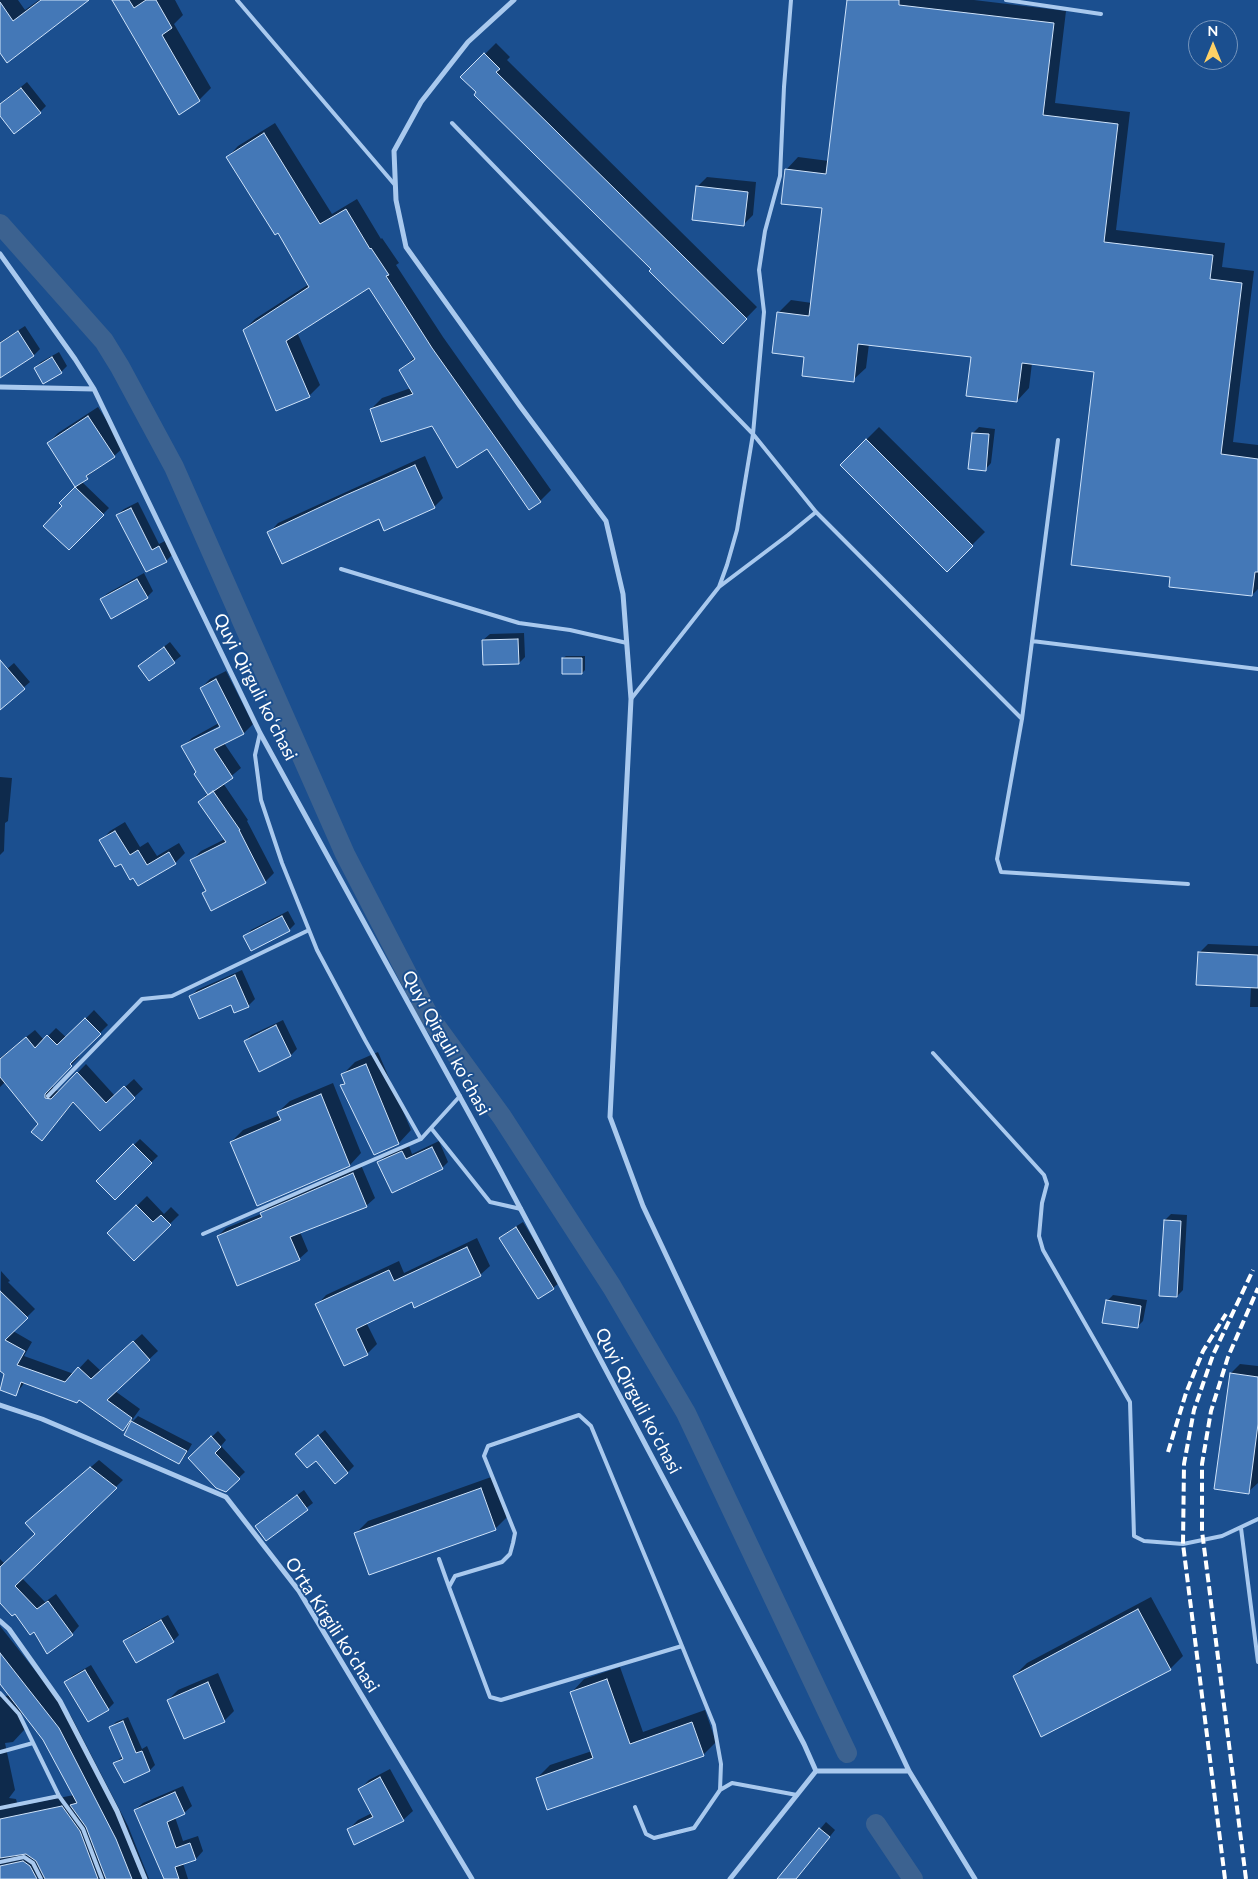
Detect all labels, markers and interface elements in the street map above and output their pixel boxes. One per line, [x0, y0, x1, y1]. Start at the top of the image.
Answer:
north arrow [1188, 20, 1238, 70]
text: N [1208, 22, 1218, 39]
street label: Quyi Qirguli koʻchasi [209, 610, 301, 764]
street label: Quyi Qirguli koʻchasi [397, 967, 495, 1119]
street label: Quyi Qirguli koʻchasi [590, 1324, 686, 1478]
street label: Oʻrta Kirgili koʻchasi [280, 1553, 384, 1697]

